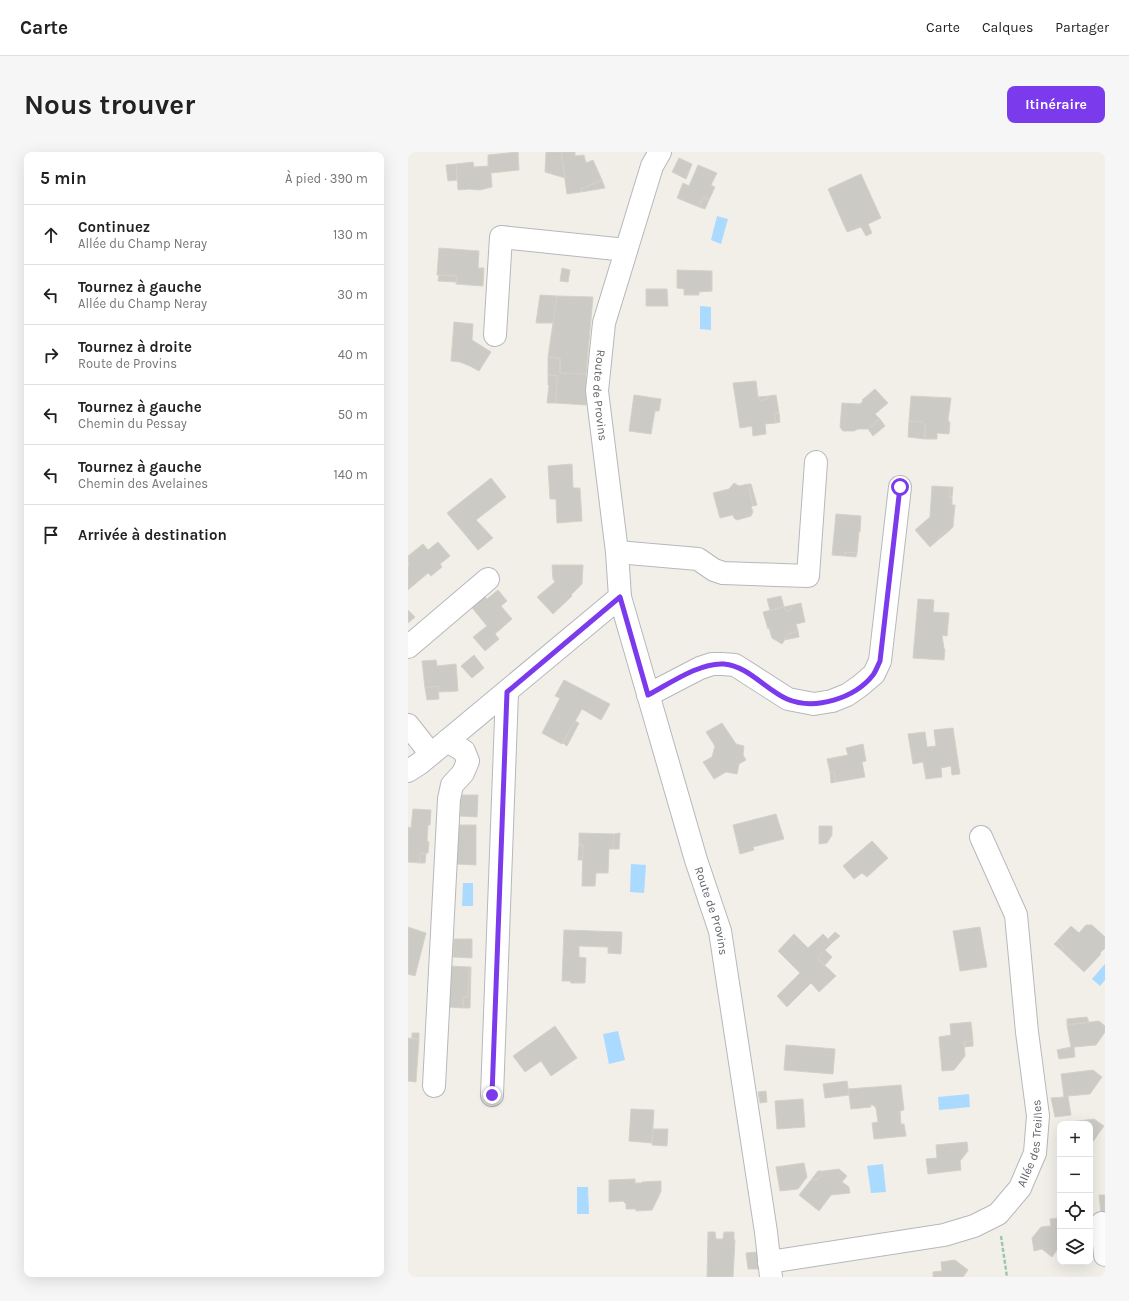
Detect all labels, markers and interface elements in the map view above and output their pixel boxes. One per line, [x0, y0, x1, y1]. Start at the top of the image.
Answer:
text: Carte [20, 17, 68, 39]
text: Carte [926, 19, 960, 36]
text: Calques [982, 19, 1033, 36]
text: Partager [1055, 19, 1109, 36]
button: Itinéraire [1007, 86, 1105, 123]
text: Nous trouver [24, 88, 195, 121]
text: 5 min [40, 168, 87, 188]
text: À pied · 390 m [285, 171, 368, 186]
text: Continuez [78, 218, 150, 236]
icon: ahead [40, 224, 62, 246]
text: 130 m [333, 227, 368, 242]
text: Allée du Champ Neray [78, 236, 207, 251]
text: Tournez à gauche [78, 278, 202, 296]
icon: left [40, 284, 62, 306]
text: 30 m [337, 287, 368, 302]
text: Allée du Champ Neray [78, 296, 207, 311]
text: Tournez à droite [78, 338, 192, 356]
icon: right [40, 344, 62, 366]
text: 40 m [338, 347, 368, 362]
street label: Route de Provins [590, 349, 610, 442]
text: Route de Provins [78, 356, 177, 371]
text: Tournez à gauche [78, 398, 202, 416]
icon: left [40, 404, 62, 426]
text: 50 m [338, 407, 368, 422]
text: Chemin du Pessay [78, 416, 187, 431]
text: Tournez à gauche [78, 458, 202, 476]
icon: left [40, 464, 62, 486]
text: 140 m [333, 467, 368, 482]
text: Chemin des Avelaines [78, 476, 208, 491]
route start [891, 478, 909, 496]
icon: arrive [40, 524, 62, 546]
text: Arrivée à destination [78, 526, 227, 544]
street label: Route de Provins [692, 865, 731, 956]
route end [483, 1086, 501, 1104]
street label: Allée des Treilles [1014, 1099, 1045, 1189]
map controls [1057, 1121, 1093, 1265]
button: + [1057, 1121, 1093, 1157]
button: − [1057, 1157, 1093, 1193]
button: locate [1057, 1193, 1093, 1229]
button: layers [1057, 1229, 1093, 1265]

